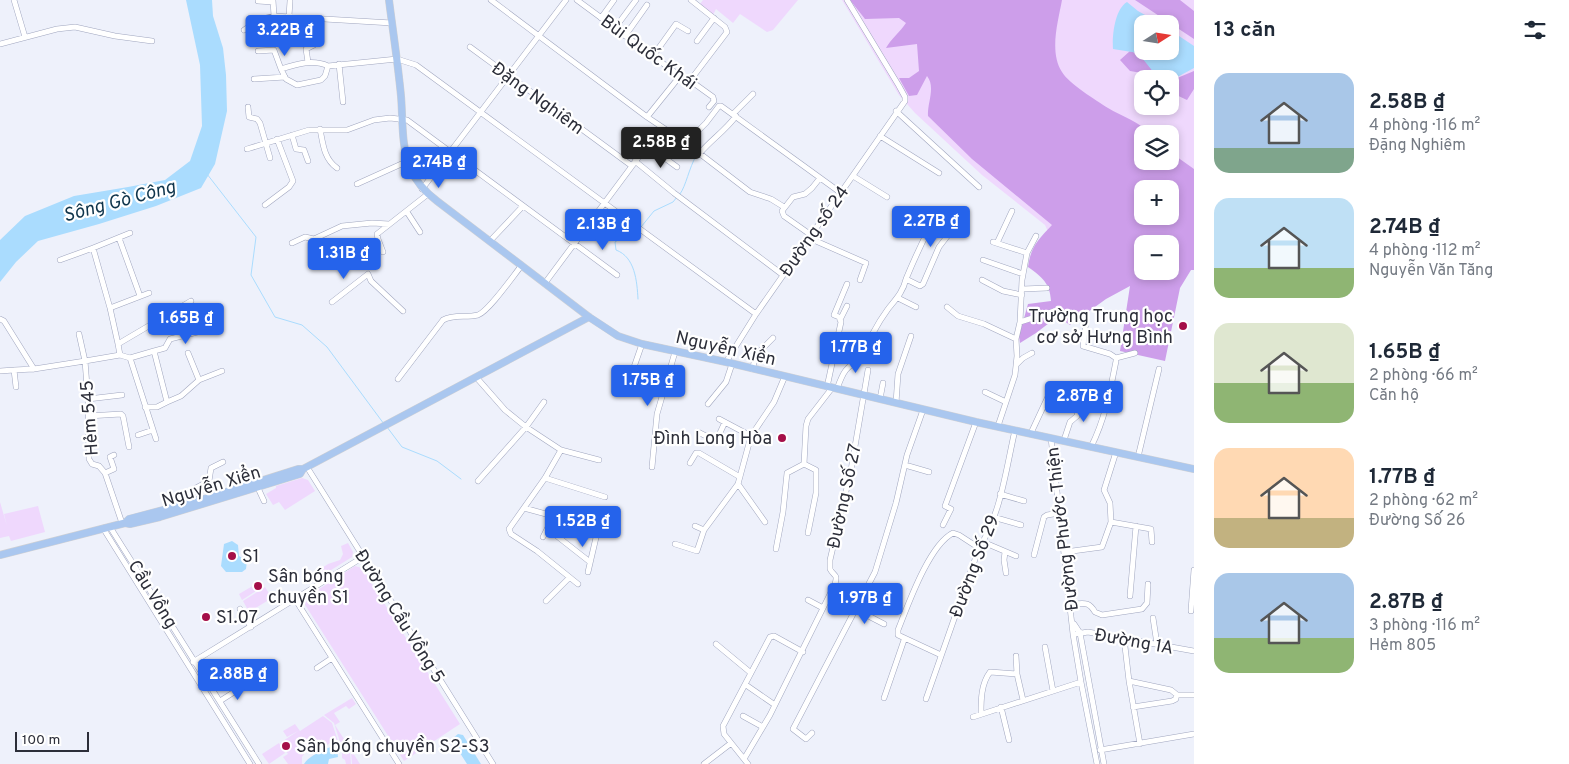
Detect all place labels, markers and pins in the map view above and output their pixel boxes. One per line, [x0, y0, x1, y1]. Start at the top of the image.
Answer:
pin: 3.22B ₫ [239, 15, 331, 57]
pin: 2.58B ₫ [615, 126, 707, 169]
pin: 2.74B ₫ [393, 146, 485, 189]
pin: 2.27B ₫ [885, 206, 977, 248]
pin: 2.13B ₫ [557, 208, 649, 251]
pin: 1.31B ₫ [298, 238, 390, 280]
pin: 1.65B ₫ [140, 302, 232, 345]
place label: Trường Trung học cơ sở Hưng Bình [1028, 306, 1173, 350]
marker: Trường Trung học cơ sở Hưng Bình [1177, 320, 1189, 332]
pin: 1.77B ₫ [810, 332, 902, 374]
pin: 1.75B ₫ [602, 364, 694, 407]
pin: 2.87B ₫ [1038, 380, 1130, 423]
place label: Đình Long Hòa [654, 428, 772, 451]
marker: Đình Long Hòa [776, 432, 788, 444]
pin: 1.52B ₫ [537, 506, 629, 548]
place label: S1 [242, 546, 260, 569]
marker: S1 [226, 550, 238, 562]
place label: Sân bóng chuyền S1 [268, 566, 349, 610]
marker: Sân bóng chuyền S1 [252, 580, 264, 592]
pin: 1.97B ₫ [819, 582, 911, 625]
place label: S1.07 [216, 607, 258, 630]
marker: S1.07 [200, 611, 212, 623]
pin: 2.88B ₫ [192, 658, 284, 701]
place label: Sân bóng chuyền S2-S3 [296, 735, 490, 759]
marker: Sân bóng chuyền S2-S3 [280, 740, 292, 752]

